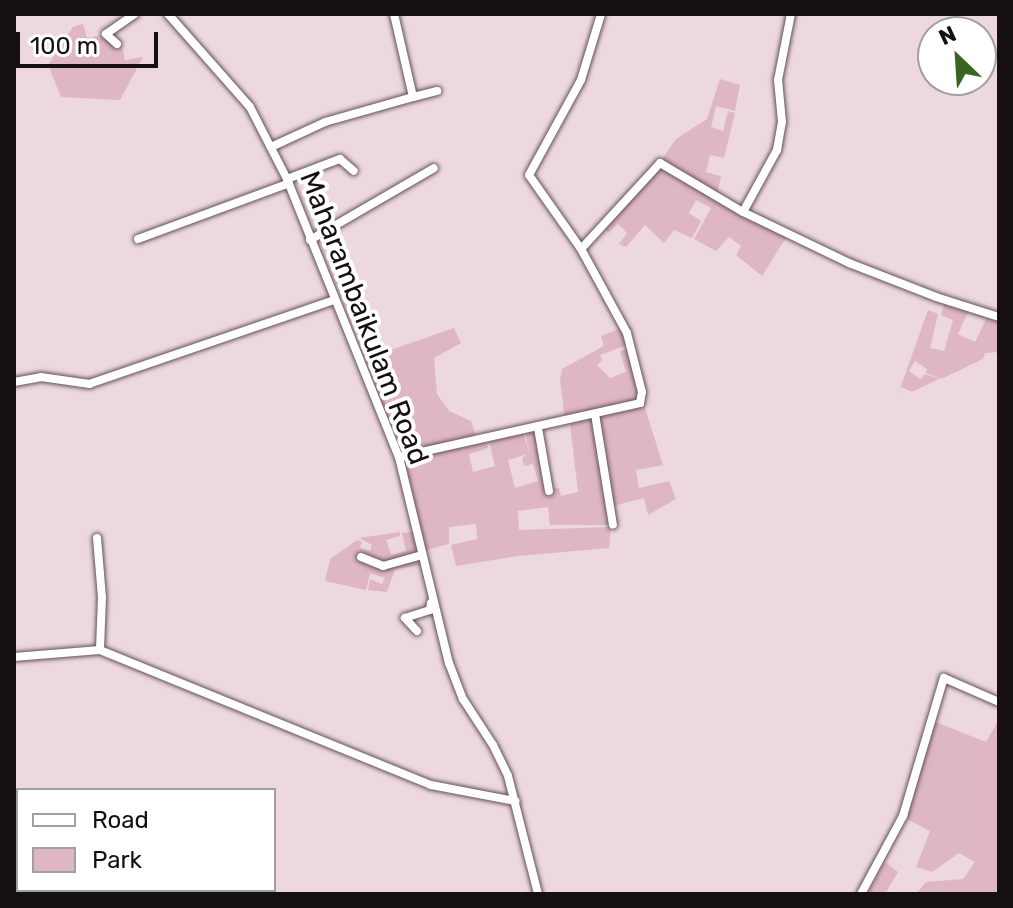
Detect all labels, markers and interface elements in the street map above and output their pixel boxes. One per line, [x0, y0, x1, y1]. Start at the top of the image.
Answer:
scale bar [20, 16, 162, 66]
north arrow [917, 16, 997, 96]
text: N [935, 20, 960, 51]
text: 100 m [30, 32, 98, 60]
street label: Maharambaikulam Road [293, 167, 435, 469]
legend [16, 788, 276, 892]
text: Road [92, 806, 149, 834]
text: Park [92, 846, 142, 874]

